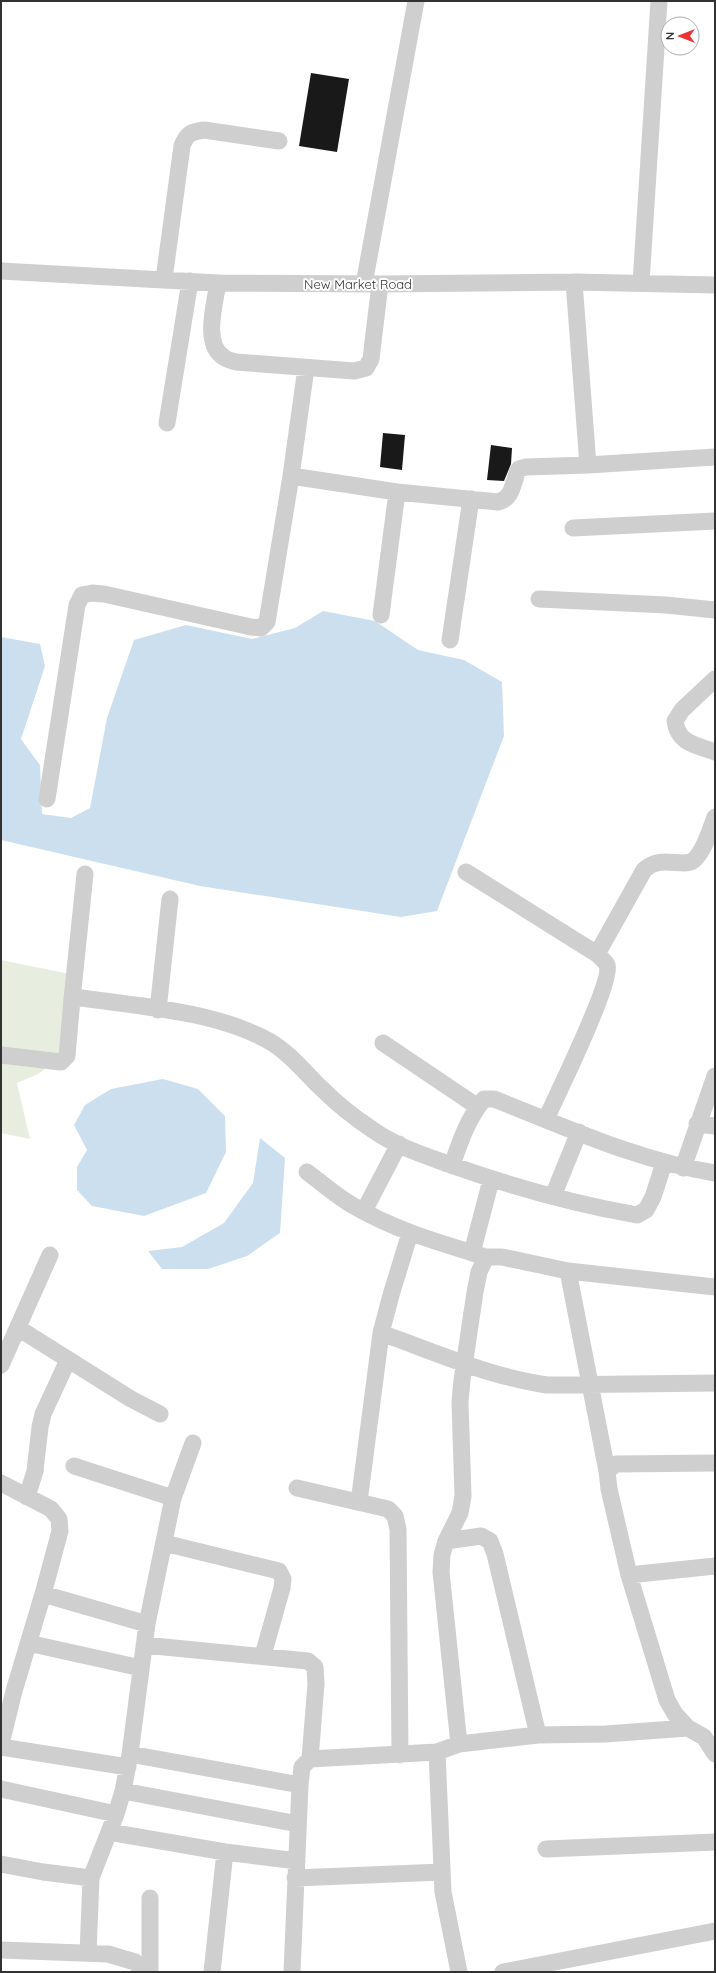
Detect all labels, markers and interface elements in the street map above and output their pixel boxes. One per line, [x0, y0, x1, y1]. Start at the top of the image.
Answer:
north arrow [660, 16, 700, 56]
text: N [663, 32, 677, 40]
street label: New Market Road [304, 276, 412, 292]

